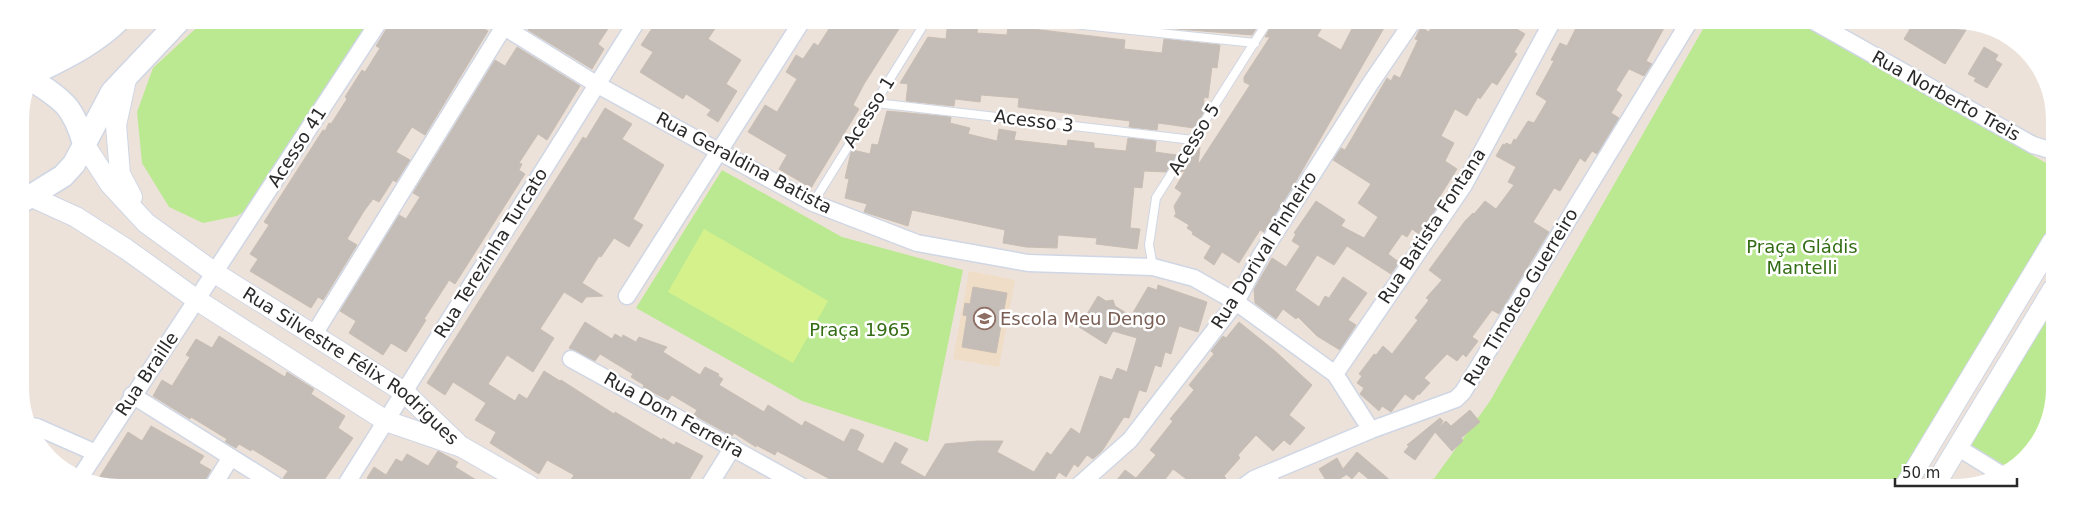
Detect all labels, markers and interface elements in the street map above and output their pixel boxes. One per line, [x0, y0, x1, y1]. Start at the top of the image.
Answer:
street label: Rua Norberto Treis [1868, 46, 2024, 145]
street label: Acesso 1 [838, 72, 899, 151]
street label: Acesso 5 [1163, 99, 1224, 178]
street label: Acesso 41 [263, 103, 330, 191]
street label: Acesso 3 [993, 105, 1075, 136]
street label: Rua Geraldina Batista [653, 107, 836, 218]
street label: Rua Batista Fontana [1373, 144, 1490, 307]
street label: Rua Terezinha Turcato [430, 164, 552, 342]
street label: Rua Dorival Pinheiro [1206, 167, 1321, 332]
street label: Rua Timoteo Guerreiro [1459, 204, 1582, 389]
park label: Praça Gládis Mantelli [1746, 236, 1858, 278]
street label: Rua Silvestre Félix Rodrigues [239, 282, 463, 449]
school or university icon: Escola Meu Dengo [972, 307, 996, 331]
place label: Escola Meu Dengo [1000, 308, 1166, 329]
park label: Praça 1965 [809, 319, 911, 340]
street label: Rua Braille [111, 328, 182, 420]
street label: Rua Dom Ferreira [600, 367, 748, 462]
scale bar [1895, 456, 2018, 488]
text: 50 m [1902, 464, 1940, 482]

